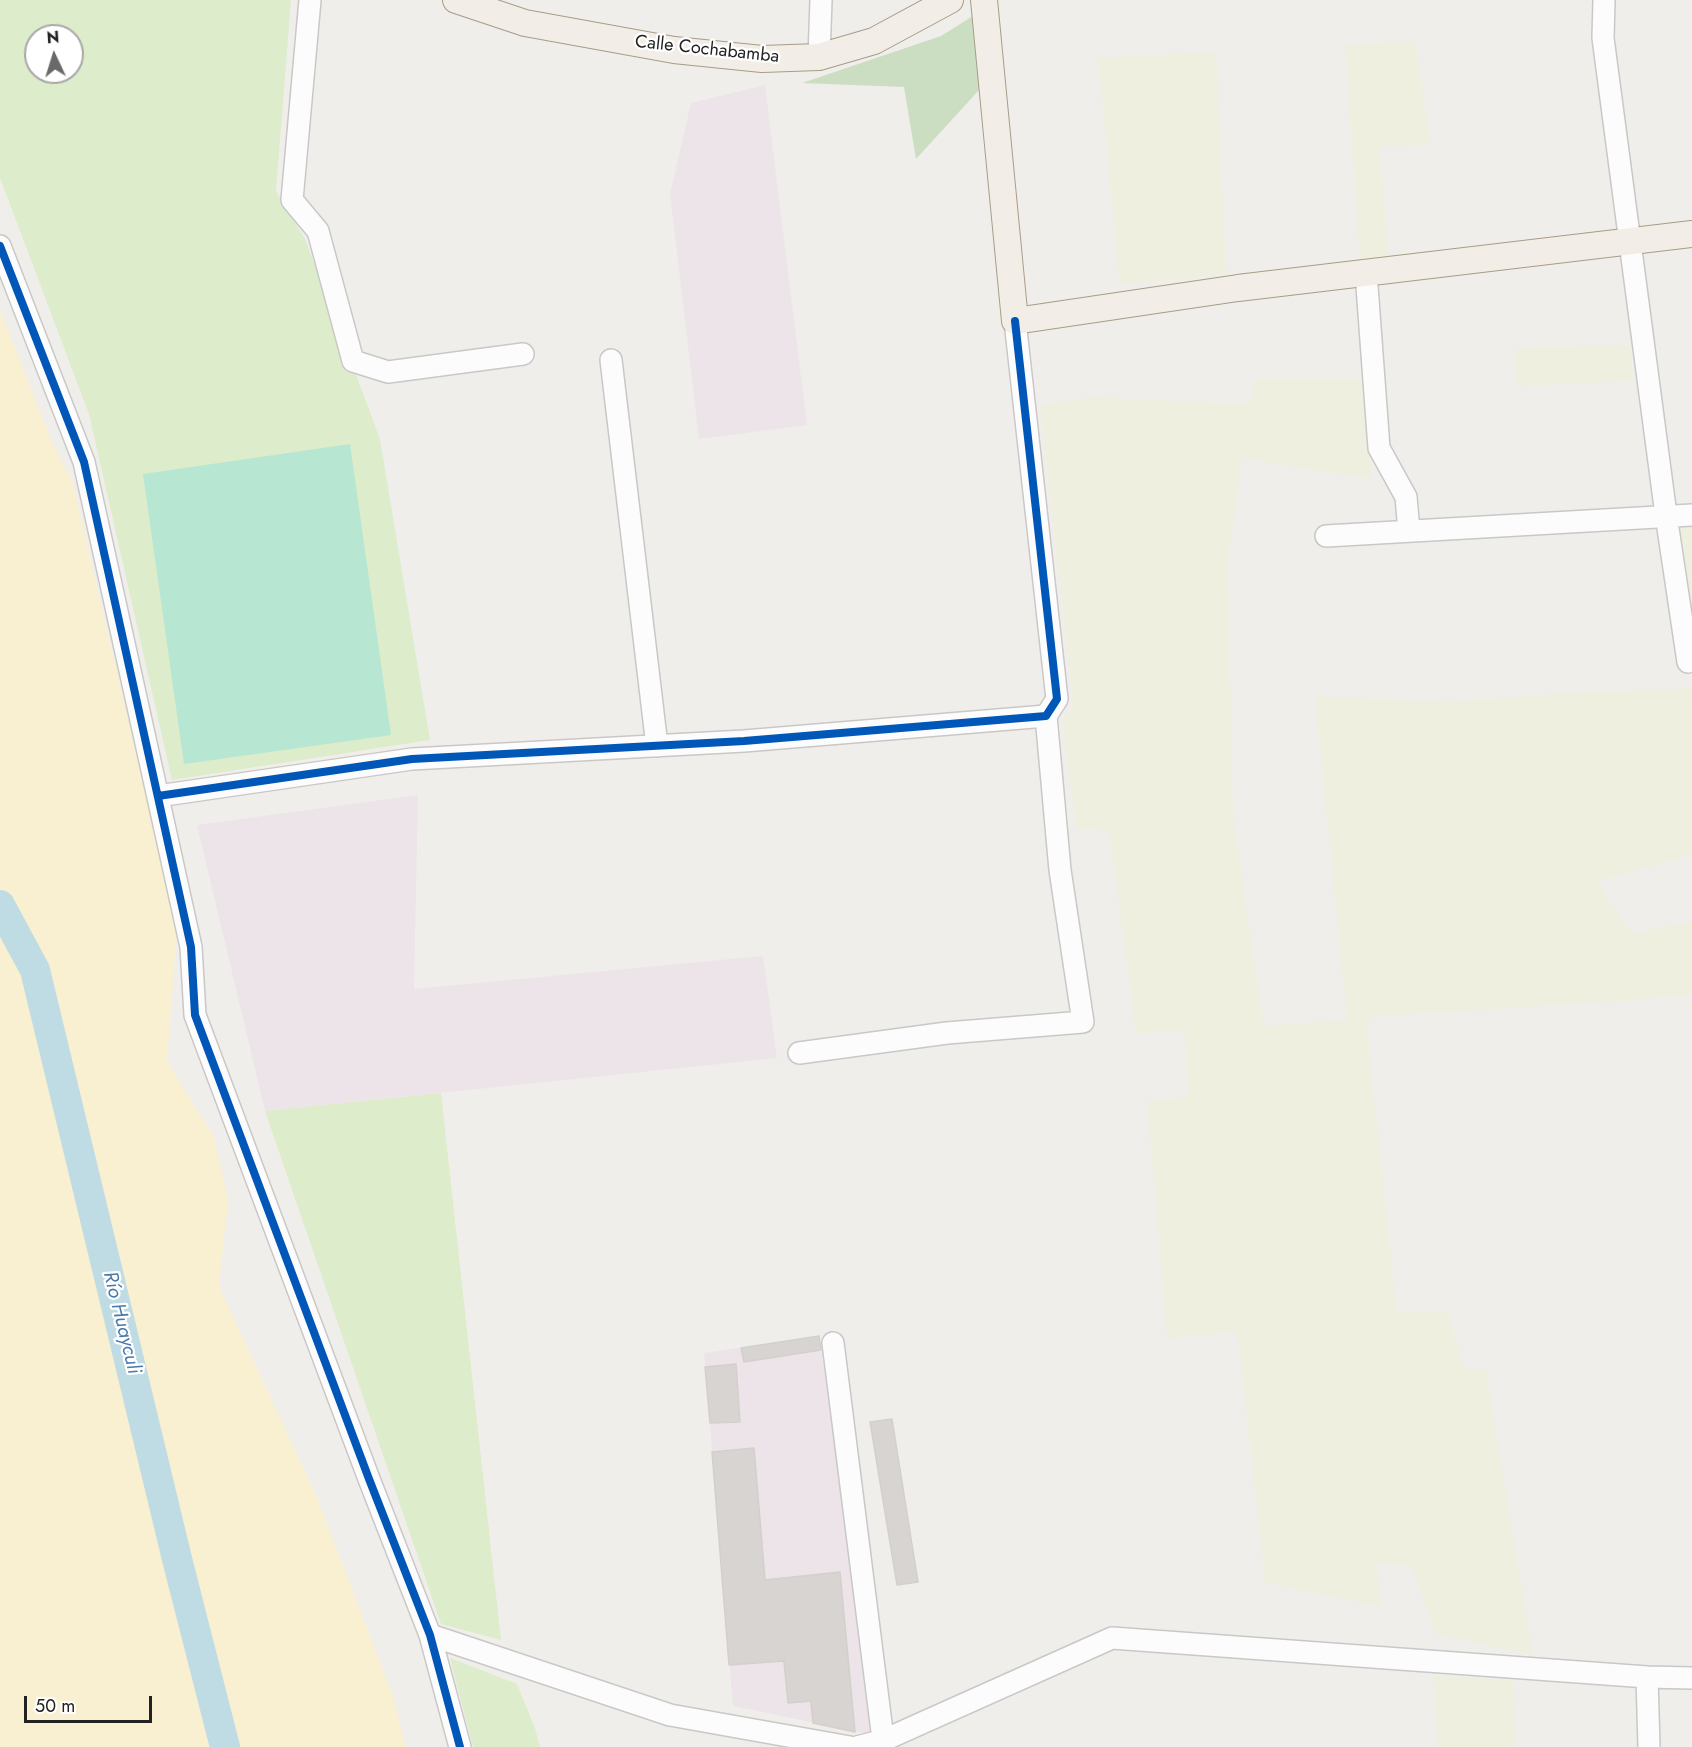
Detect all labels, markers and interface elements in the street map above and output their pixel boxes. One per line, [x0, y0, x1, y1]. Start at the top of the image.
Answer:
north arrow [24, 24, 84, 84]
text: N [46, 26, 60, 49]
street label: Calle Cochabamba [634, 32, 780, 68]
water label: Río Huayculi [97, 1269, 145, 1377]
scale bar [27, 1684, 154, 1722]
text: 50 m [35, 1693, 75, 1719]

